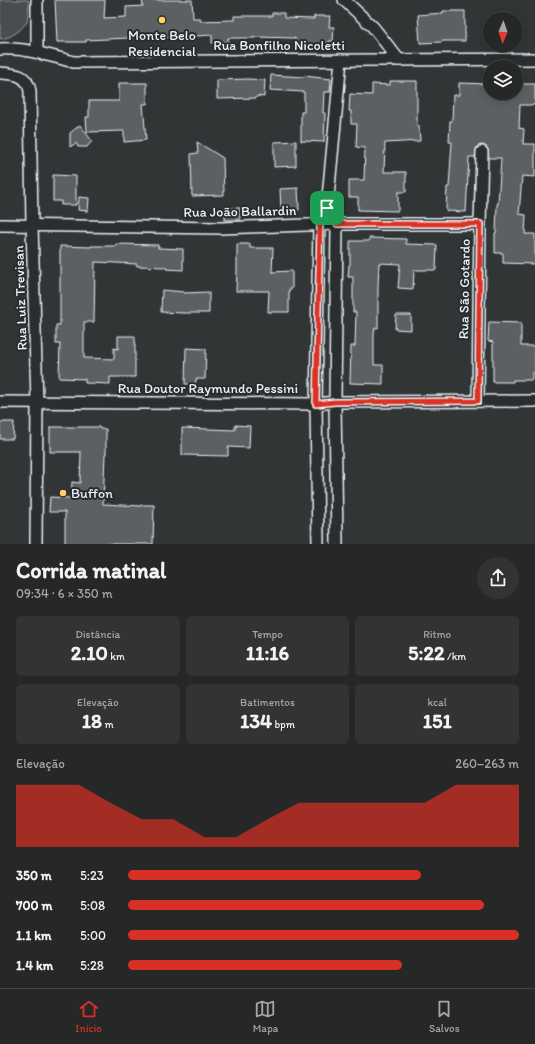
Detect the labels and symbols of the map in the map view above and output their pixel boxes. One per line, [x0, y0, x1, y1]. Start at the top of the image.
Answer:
north arrow [483, 12, 523, 52]
marker: Monte Belo Residencial [157, 15, 167, 25]
place label: Monte Belo Residencial [128, 27, 196, 60]
street label: Rua Bonfilho Nicoletti [213, 37, 345, 54]
pin [310, 191, 344, 225]
street label: Rua João Ballardin [183, 202, 297, 221]
street label: Rua São Gotardo [455, 239, 474, 339]
street label: Rua Luiz Trevisan [10, 245, 31, 351]
street label: Rua Doutor Raymundo Pessini [118, 380, 298, 397]
place label: Buffon [71, 485, 113, 502]
marker: Buffon [58, 488, 68, 498]

